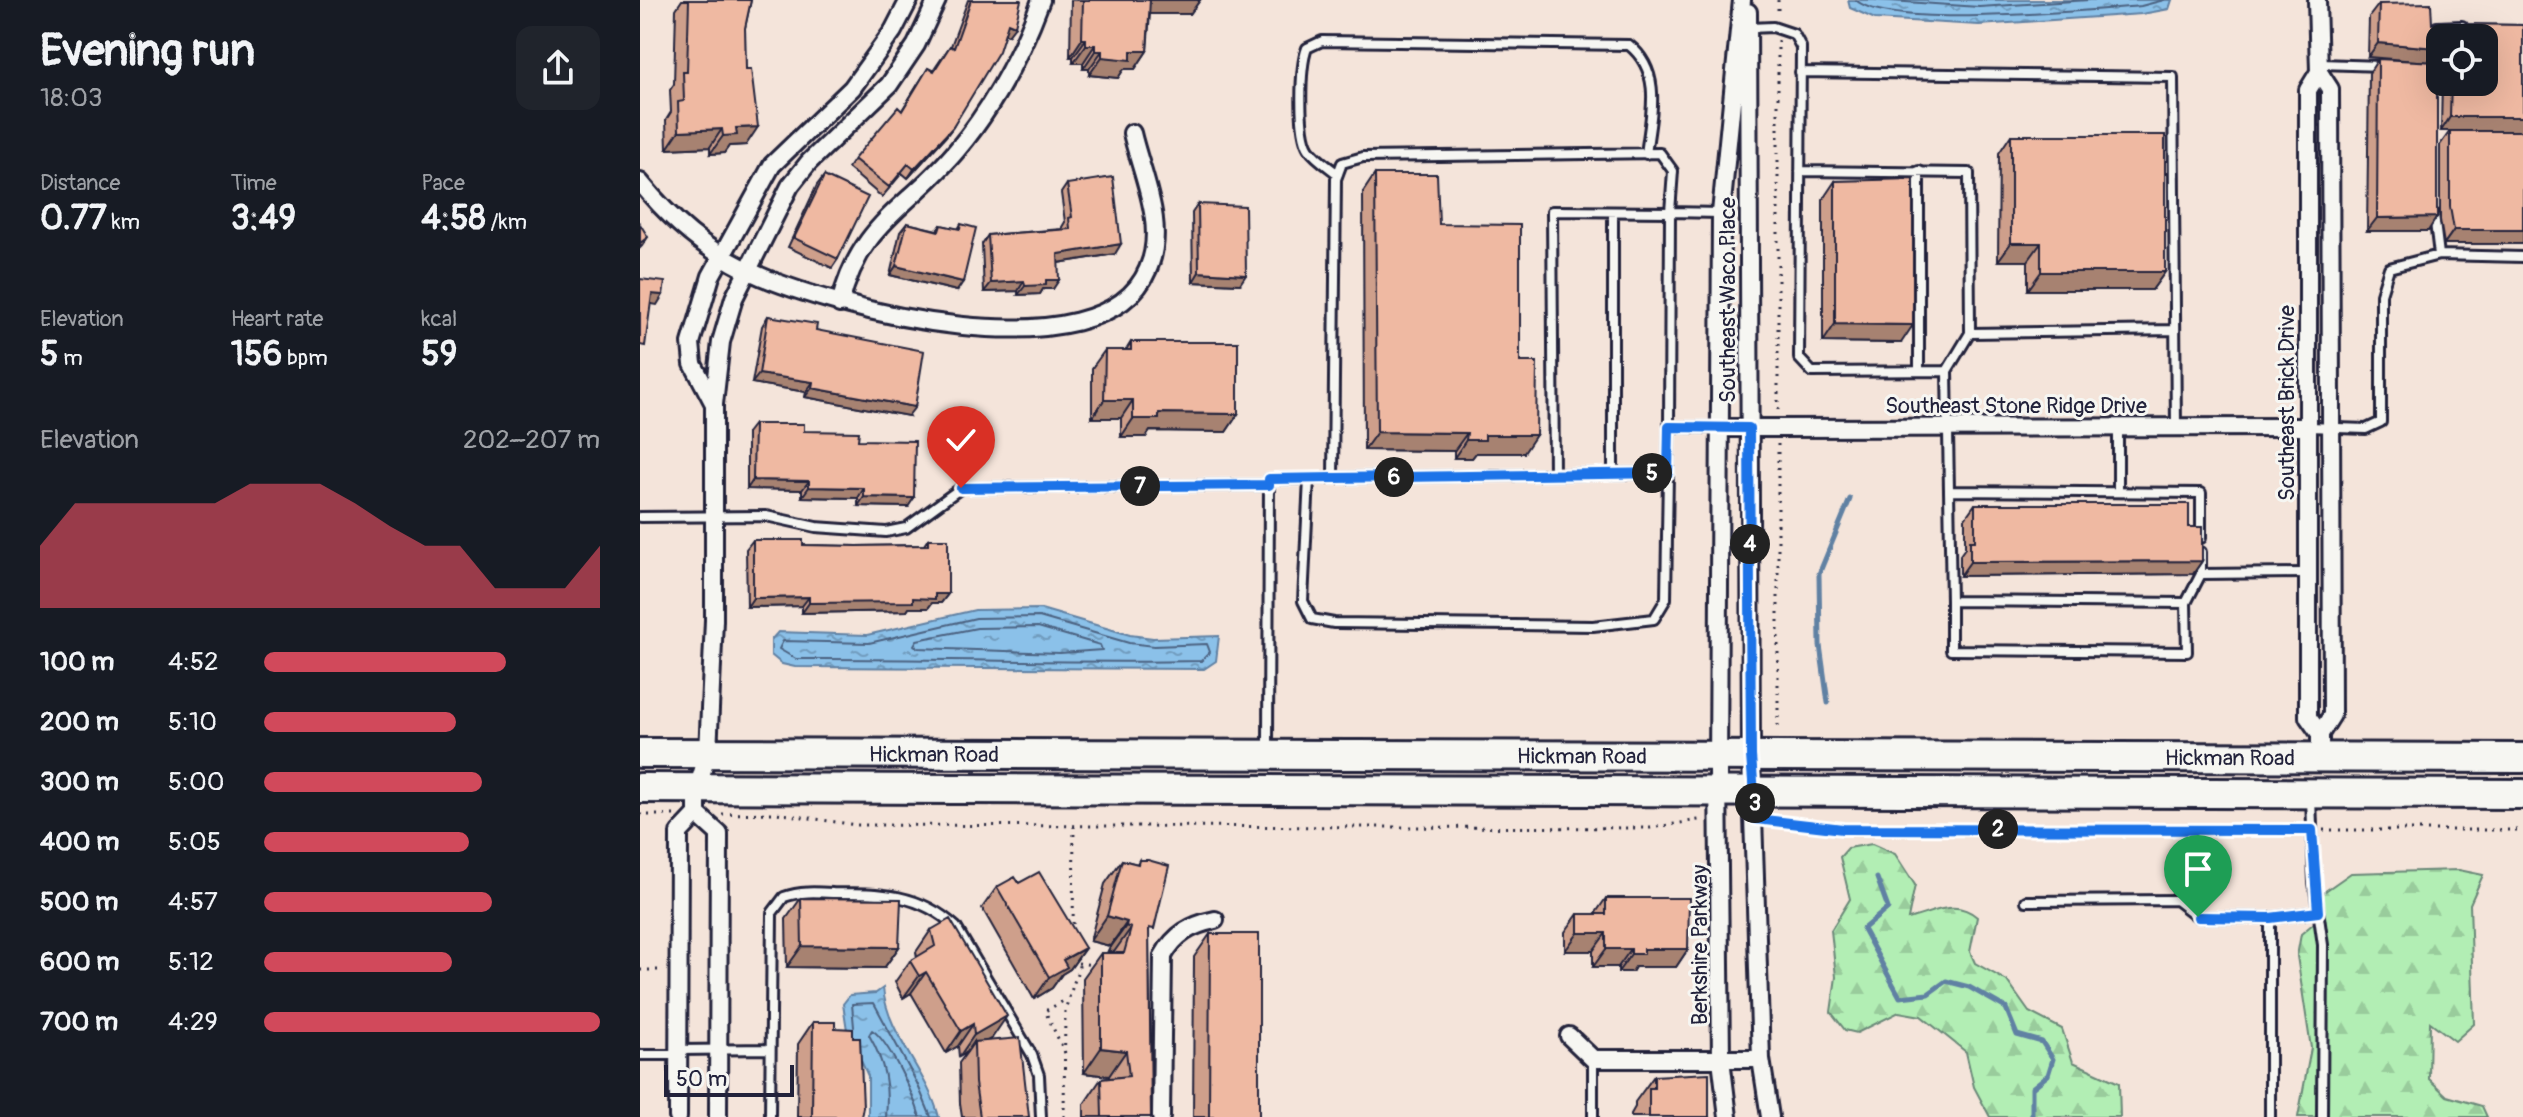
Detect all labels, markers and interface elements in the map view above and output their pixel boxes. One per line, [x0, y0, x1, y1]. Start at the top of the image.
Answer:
text: Evening run [40, 24, 255, 79]
map controls [2426, 24, 2498, 96]
button: locate [2426, 24, 2498, 96]
button: share [516, 26, 600, 110]
text: 18:03 [40, 82, 102, 114]
text: Distance [40, 169, 120, 197]
text: Time [231, 169, 277, 197]
text: Pace [421, 169, 465, 197]
text: 0.77 [40, 197, 107, 240]
text: 3:49 [231, 197, 296, 240]
text: 4:58 [421, 197, 486, 240]
street label: Southeast Waco Place [1714, 197, 1742, 403]
text: km [107, 208, 140, 236]
text: /km [486, 208, 527, 236]
text: Elevation [40, 305, 124, 333]
text: Heart rate [231, 305, 323, 333]
text: kcal [421, 305, 457, 333]
street label: Southeast Brick Drive [2273, 305, 2301, 501]
text: 5 [40, 333, 58, 376]
text: 156 [231, 333, 282, 376]
text: 59 [421, 333, 457, 376]
text: m [58, 344, 83, 372]
text: bpm [282, 344, 328, 372]
street label: Southeast Stone Ridge Drive [1885, 392, 2147, 420]
pin [927, 406, 995, 488]
icon: check [939, 418, 983, 462]
text: Elevation [40, 424, 139, 456]
text: 202–207 m [463, 424, 600, 456]
pin: 5 [1632, 453, 1672, 493]
pin: 6 [1374, 457, 1414, 497]
text: 5 [1646, 459, 1658, 487]
text: 6 [1388, 463, 1400, 491]
pin: 7 [1120, 466, 1160, 506]
text: 7 [1134, 472, 1146, 500]
pin: 4 [1730, 524, 1770, 564]
text: 4 [1744, 530, 1756, 558]
text: 100 m [40, 646, 114, 678]
text: 4:52 [168, 646, 219, 678]
text: 200 m [40, 706, 119, 738]
text: 5:10 [168, 706, 217, 738]
street label: Hickman Road [869, 741, 999, 769]
street label: Hickman Road [1517, 742, 1647, 771]
street label: Hickman Road [2165, 744, 2295, 772]
text: 300 m [40, 766, 119, 798]
text: 5:00 [168, 766, 225, 798]
pin: 3 [1735, 783, 1775, 823]
text: 3 [1749, 789, 1761, 817]
pin: 2 [1978, 809, 2018, 849]
text: 2 [1992, 815, 2004, 843]
text: 400 m [40, 826, 119, 858]
text: 5:05 [168, 826, 221, 858]
pin [2164, 835, 2232, 917]
icon: arrive [2176, 847, 2220, 891]
street label: Berkshire Parkway [1686, 865, 1714, 1025]
text: 500 m [40, 886, 118, 918]
text: 4:57 [168, 886, 218, 918]
text: 600 m [40, 946, 119, 978]
text: 5:12 [168, 946, 214, 978]
text: 700 m [40, 1006, 118, 1038]
text: 4:29 [168, 1006, 218, 1038]
scale bar [664, 1061, 794, 1097]
text: 50 m [676, 1065, 727, 1093]

